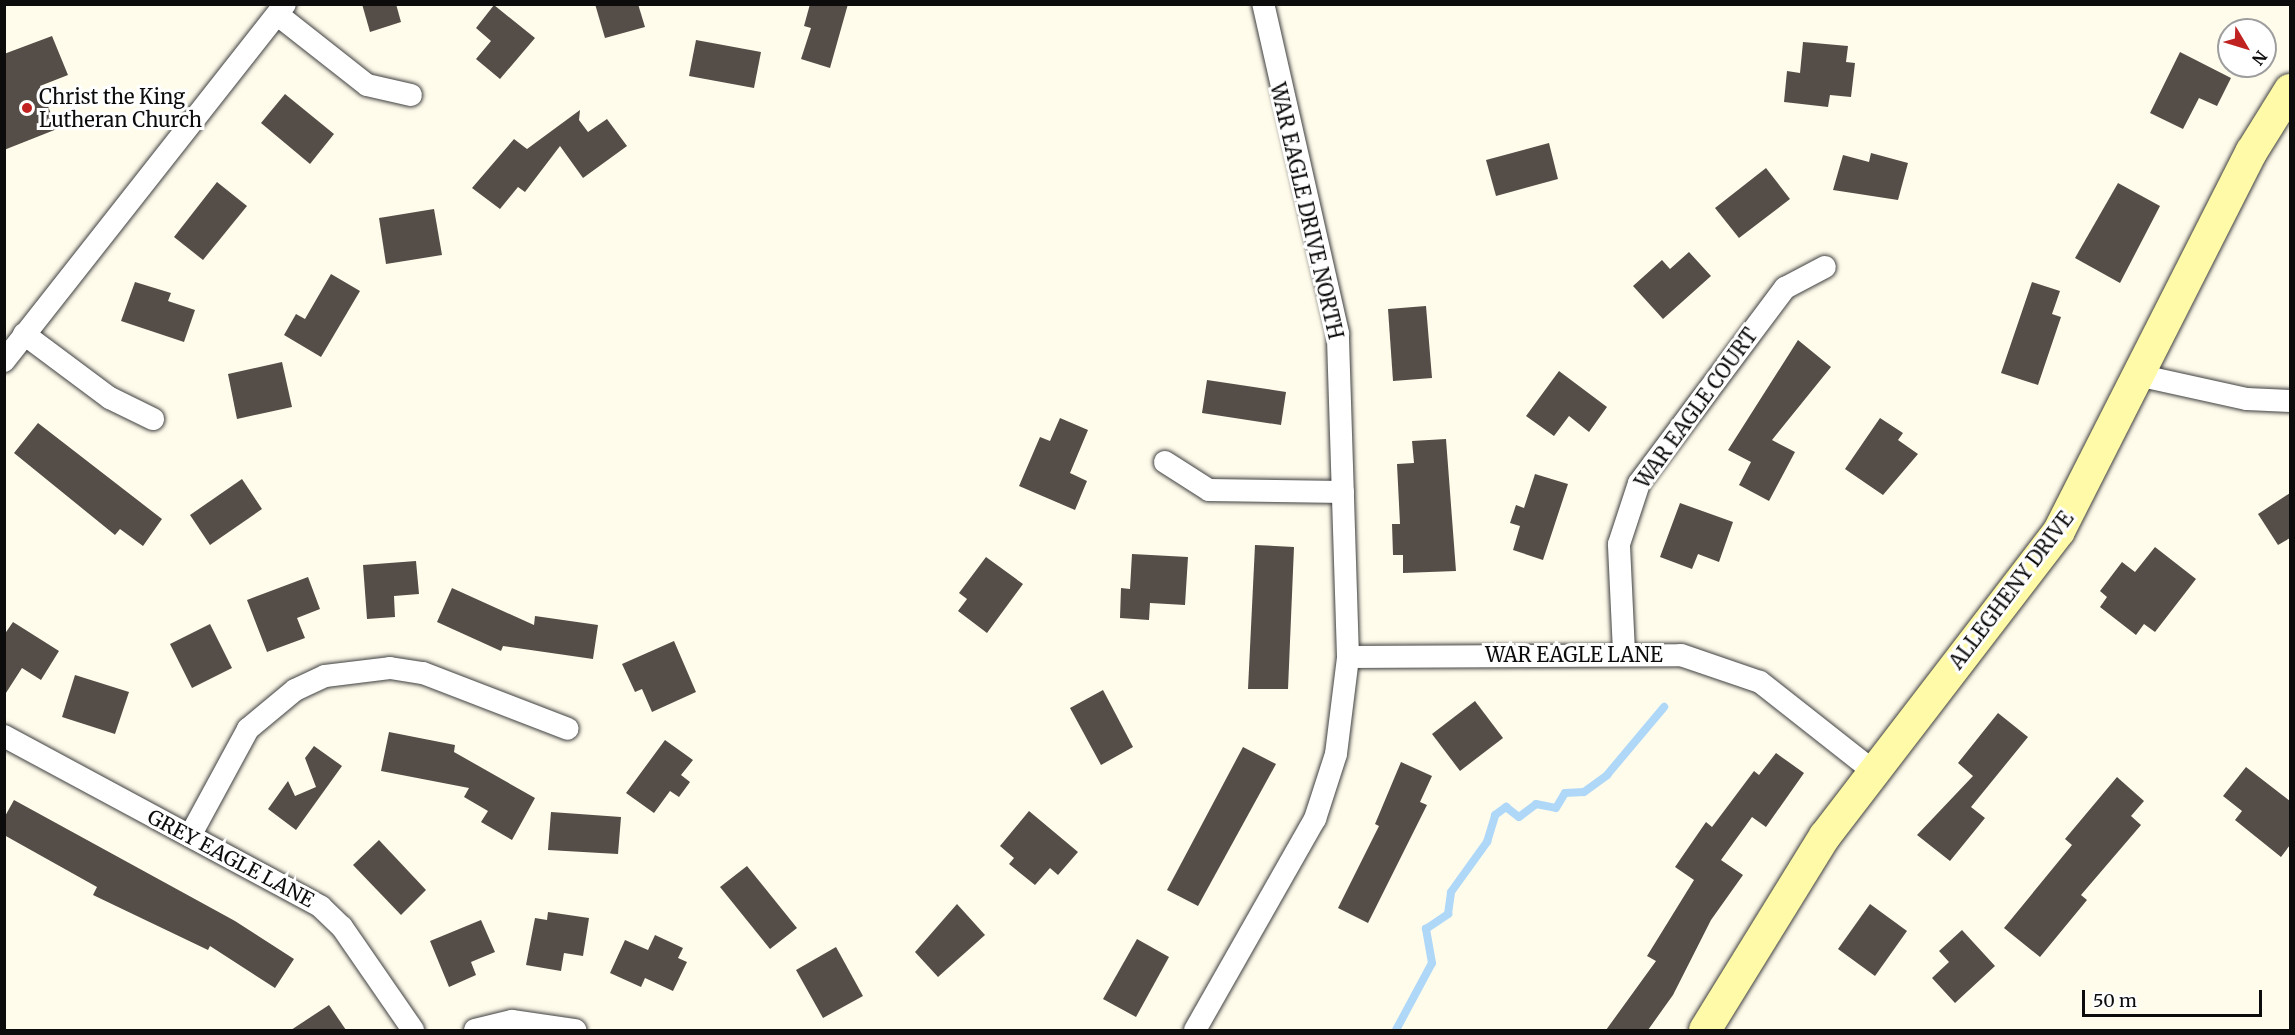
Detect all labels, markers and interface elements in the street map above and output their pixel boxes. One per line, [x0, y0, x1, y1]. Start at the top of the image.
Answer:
north arrow [2217, 18, 2277, 78]
text: N [2248, 47, 2271, 69]
street label: WAR EAGLE DRIVE NORTH [1266, 80, 1348, 342]
place label: Christ the King Lutheran Church [39, 84, 202, 131]
marker: Christ the King Lutheran Church [20, 101, 34, 115]
street label: WAR EAGLE COURT [1630, 323, 1762, 493]
street label: ALLEGHENY DRIVE [1944, 507, 2078, 673]
street label: WAR EAGLE LANE [1485, 642, 1663, 666]
street label: GREY EAGLE LANE [144, 804, 318, 912]
scale bar [2085, 978, 2265, 1016]
text: 50 m [2093, 989, 2137, 1012]

